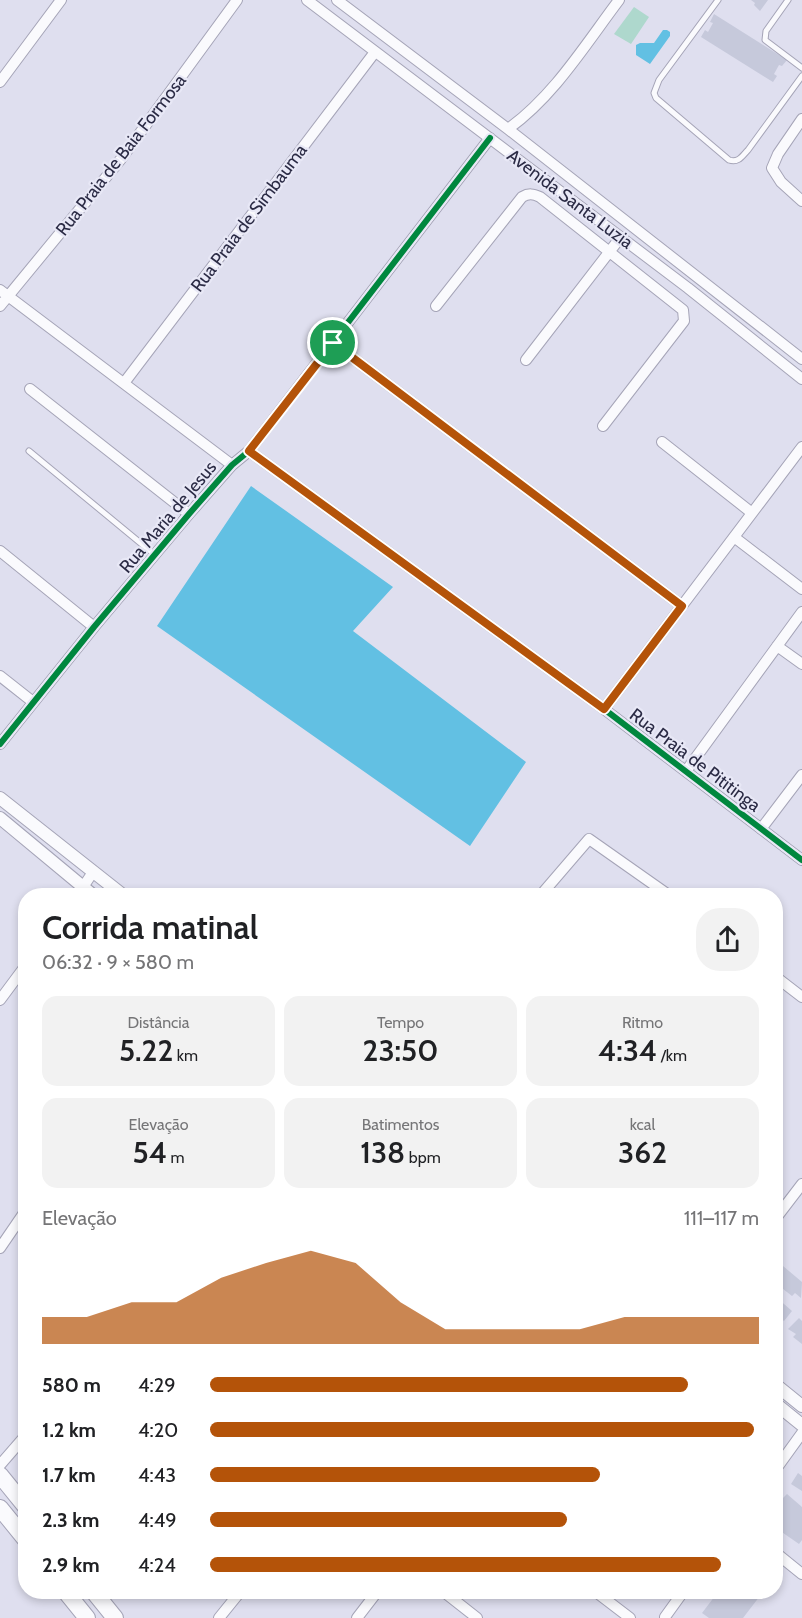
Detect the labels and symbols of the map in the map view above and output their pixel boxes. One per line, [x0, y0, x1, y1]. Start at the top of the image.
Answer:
street label: Rua Praia de Baia Formosa [51, 70, 191, 240]
street label: Rua Praia de Simbauma [186, 139, 312, 296]
street label: Avenida Santa Luzia [503, 144, 638, 254]
pin [307, 317, 358, 368]
street label: Rua Maria de Jesus [115, 457, 221, 577]
street label: Rua Praia de Pititinga [625, 704, 765, 817]

